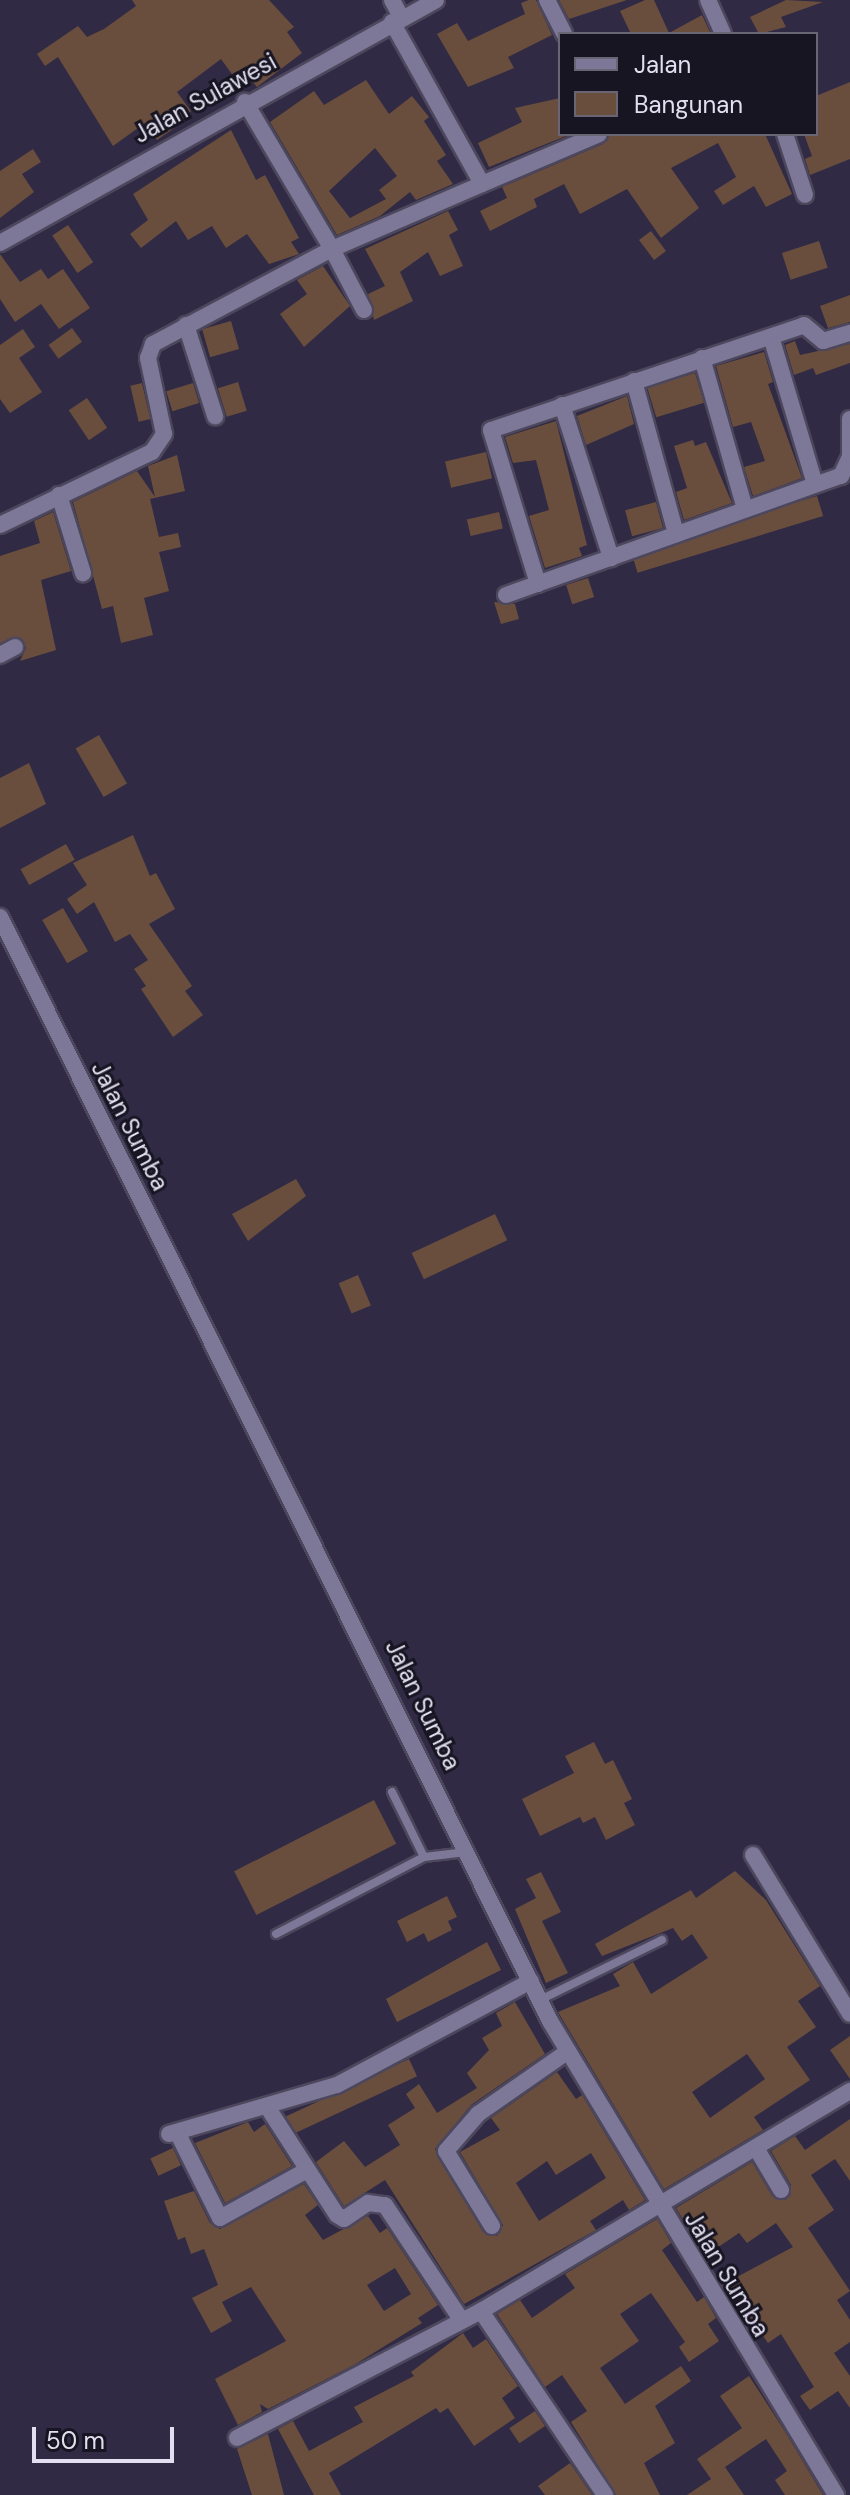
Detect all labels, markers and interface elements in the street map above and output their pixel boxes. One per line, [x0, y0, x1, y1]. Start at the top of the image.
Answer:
legend [558, 32, 818, 136]
street label: Jalan Sulawesi [129, 47, 281, 149]
text: Jalan [634, 49, 691, 80]
text: Bangunan [634, 89, 743, 120]
street label: Jalan Sumba [85, 1057, 175, 1195]
street label: Jalan Sumba [379, 1635, 467, 1775]
street label: Jalan Sumba [678, 2206, 776, 2342]
scale bar [36, 2411, 178, 2461]
text: 50 m [46, 2425, 105, 2456]

